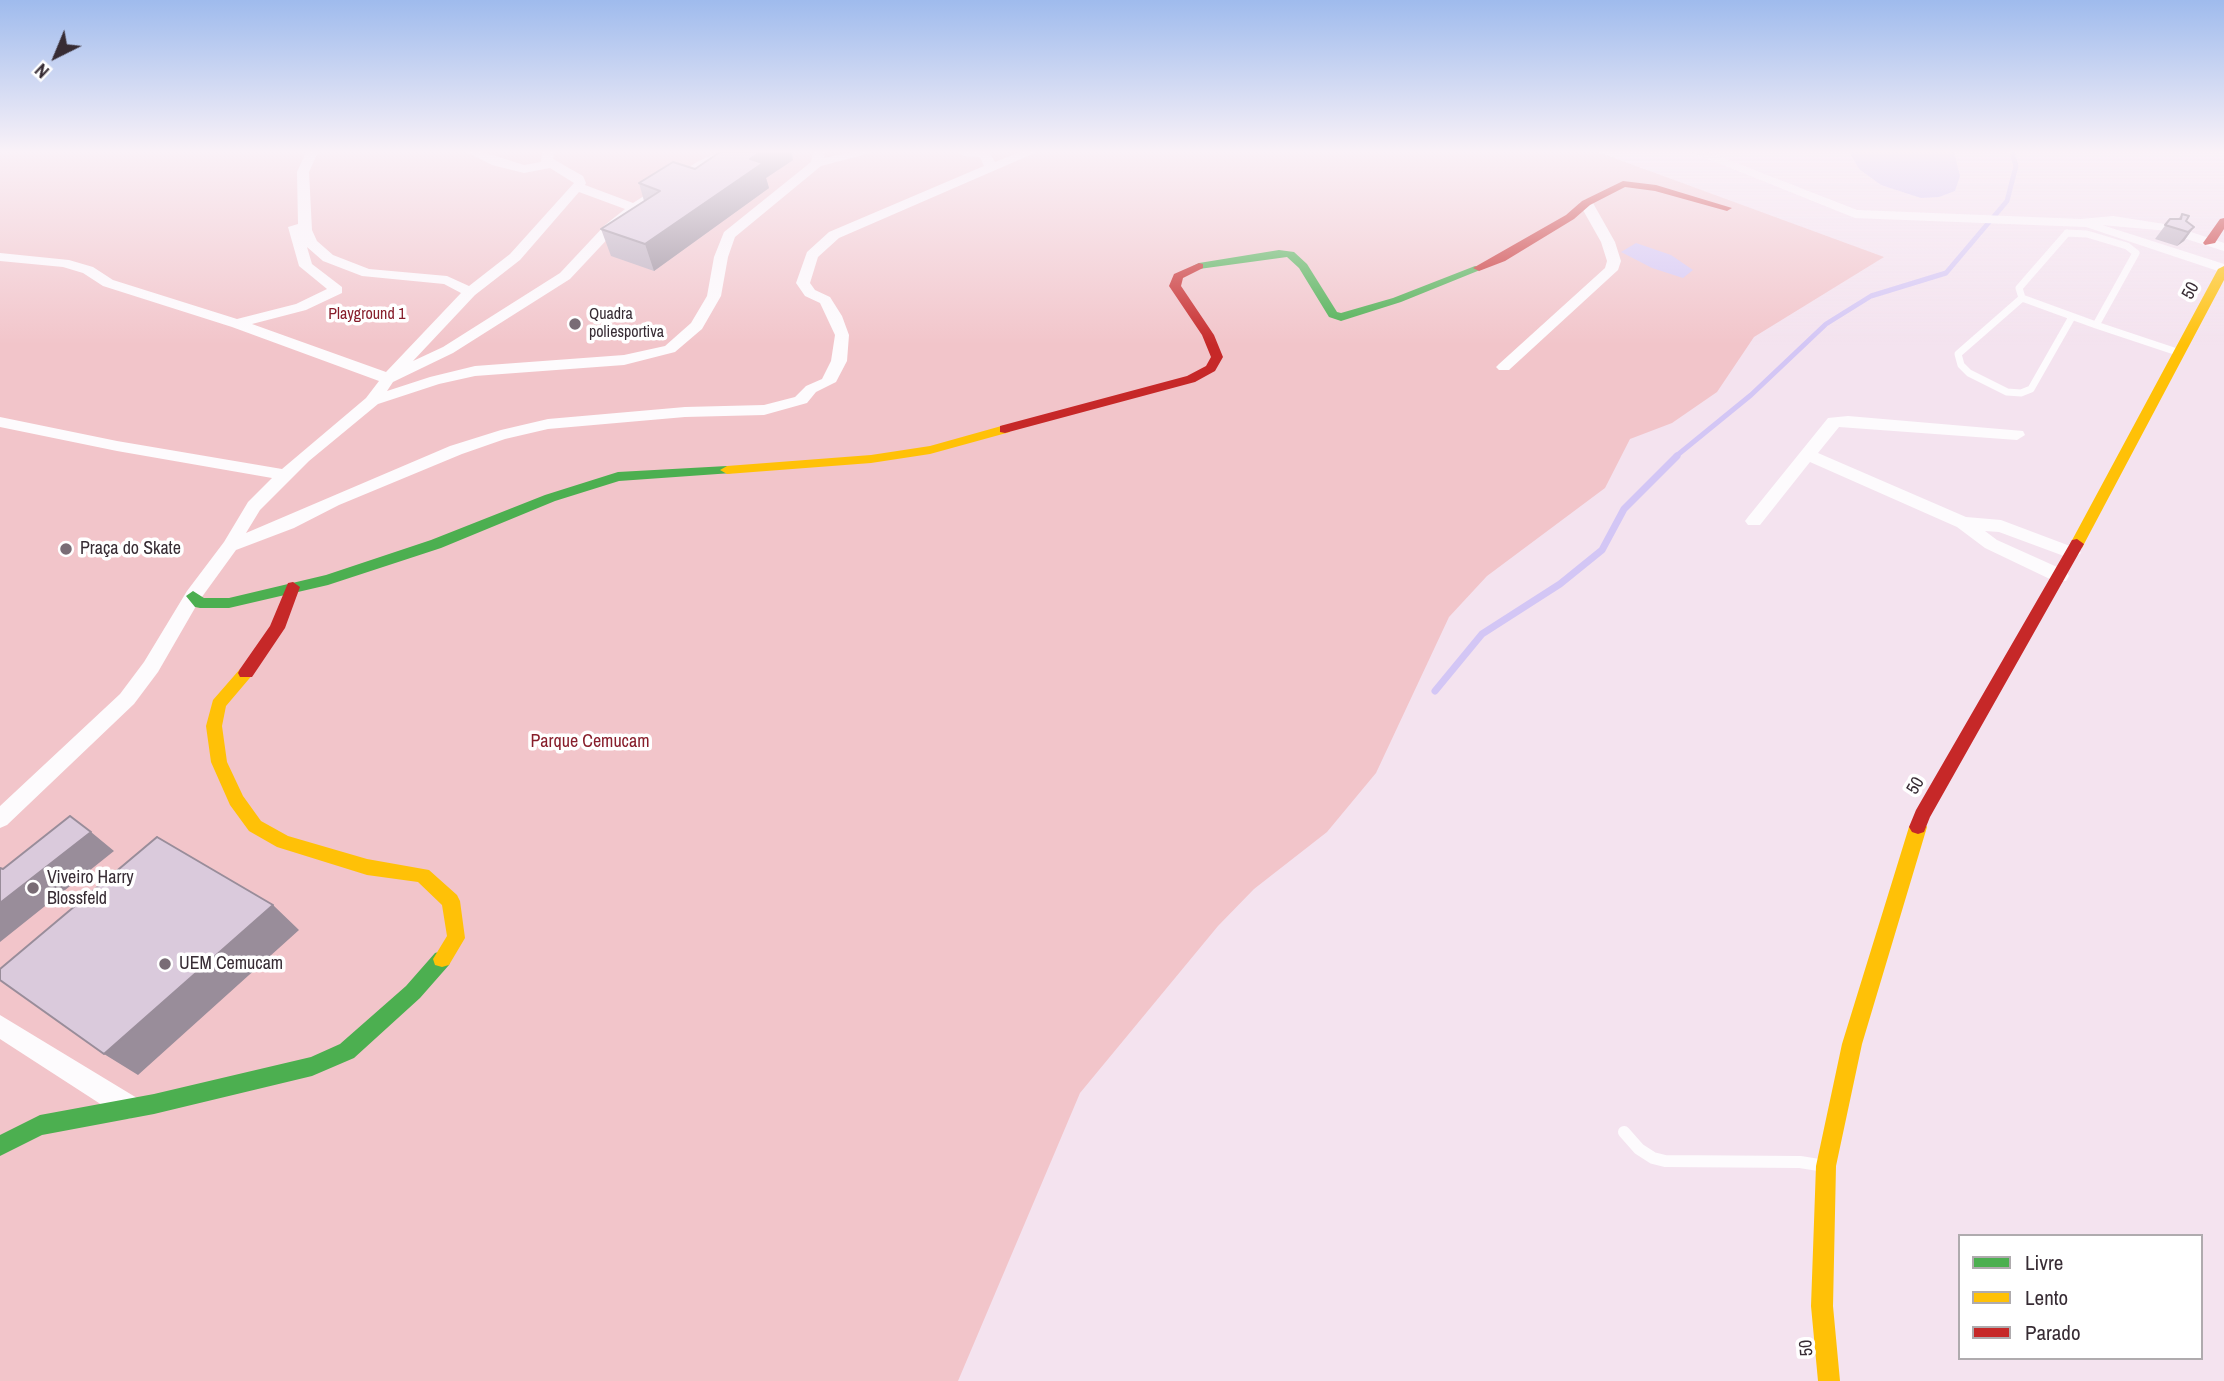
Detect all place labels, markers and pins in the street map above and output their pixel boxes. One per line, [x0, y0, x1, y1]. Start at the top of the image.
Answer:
place label: Quadra poliesportiva [589, 305, 664, 343]
marker: Quadra poliesportiva [567, 316, 583, 332]
place label: Praça do Skate [80, 538, 181, 560]
marker: Praça do Skate [58, 541, 74, 557]
place label: Viveiro Harry Blossfeld [47, 867, 134, 910]
marker: Viveiro Harry Blossfeld [25, 880, 41, 896]
place label: UEM Cemucam [179, 953, 283, 975]
marker: UEM Cemucam [157, 956, 173, 972]

